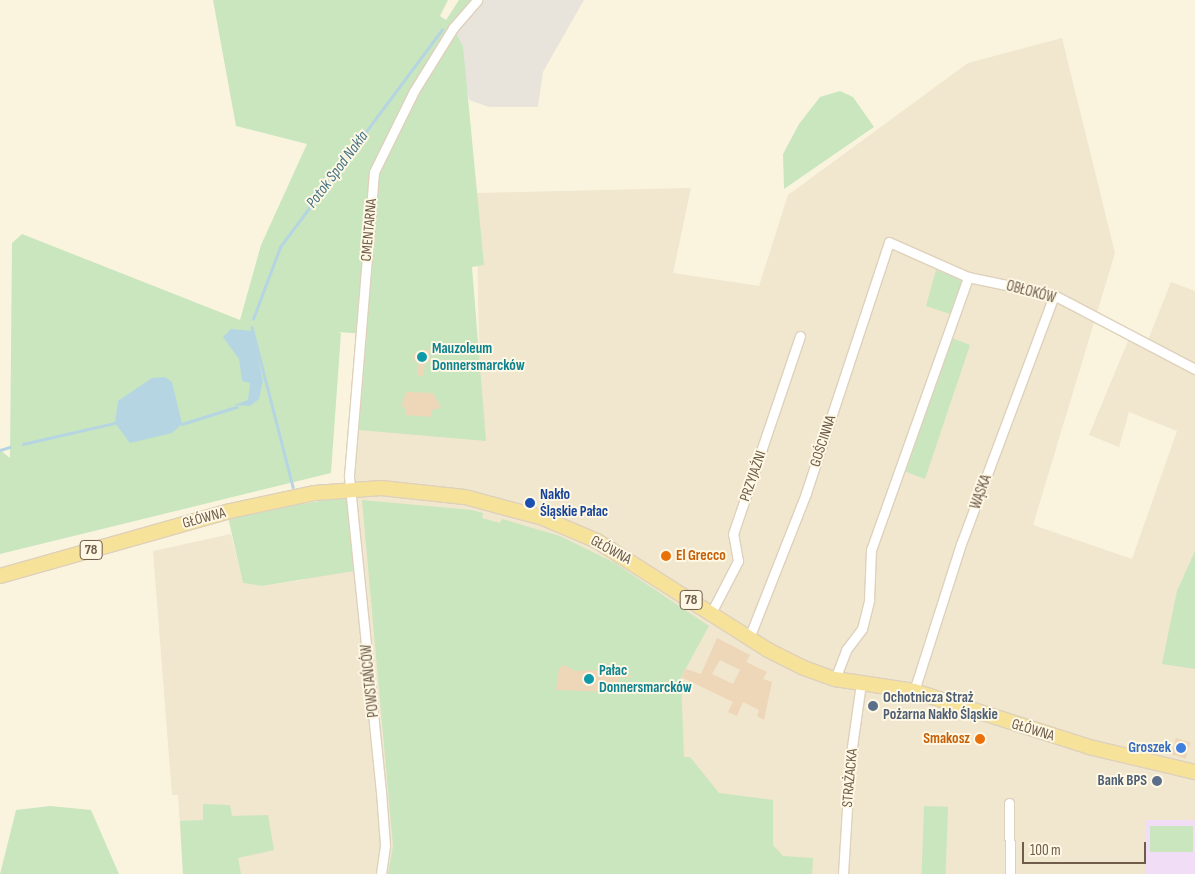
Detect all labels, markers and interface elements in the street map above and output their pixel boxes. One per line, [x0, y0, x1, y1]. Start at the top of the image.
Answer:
water label: Potok Spod Nakła [303, 128, 373, 212]
street label: CMENTARNA [357, 198, 381, 262]
street label: OBŁOKÓW [1004, 277, 1058, 307]
place label: Mauzoleum Donnersmarcków [432, 339, 525, 374]
marker: Mauzoleum Donnersmarcków [416, 351, 428, 363]
street label: GOŚCINNA [806, 413, 840, 469]
street label: PRZYJAŹNI [736, 448, 770, 504]
street label: WĄSKA [966, 472, 996, 512]
place label: Nakło Śląskie Pałac [540, 485, 608, 520]
marker: Nakło Śląskie Pałac [524, 497, 536, 509]
street label: GŁÓWNA [180, 504, 228, 532]
street label: GŁÓWNA [587, 531, 635, 569]
road number: 78 [78, 538, 104, 562]
place label: El Grecco [676, 547, 726, 565]
marker: El Grecco [660, 550, 672, 562]
road number: 78 [678, 588, 704, 612]
street label: POWSTAŃCÓW [357, 644, 383, 718]
place label: Pałac Donnersmarcków [599, 661, 692, 696]
marker: Pałac Donnersmarcków [583, 673, 595, 685]
place label: Ochotnicza Straż Pożarna Nakło Śląskie [883, 688, 998, 723]
marker: Ochotnicza Straż Pożarna Nakło Śląskie [867, 700, 879, 712]
street label: GŁÓWNA [1009, 715, 1057, 745]
place label: Smakosz [923, 730, 970, 748]
marker: Smakosz [974, 733, 986, 745]
place label: Groszek [1128, 739, 1171, 757]
marker: Groszek [1175, 742, 1187, 754]
street label: STRAŻACKA [838, 748, 862, 808]
place label: Bank BPS [1098, 772, 1147, 790]
marker: Bank BPS [1151, 775, 1163, 787]
scale bar [1025, 832, 1149, 864]
text: 100 m [1030, 841, 1061, 860]

